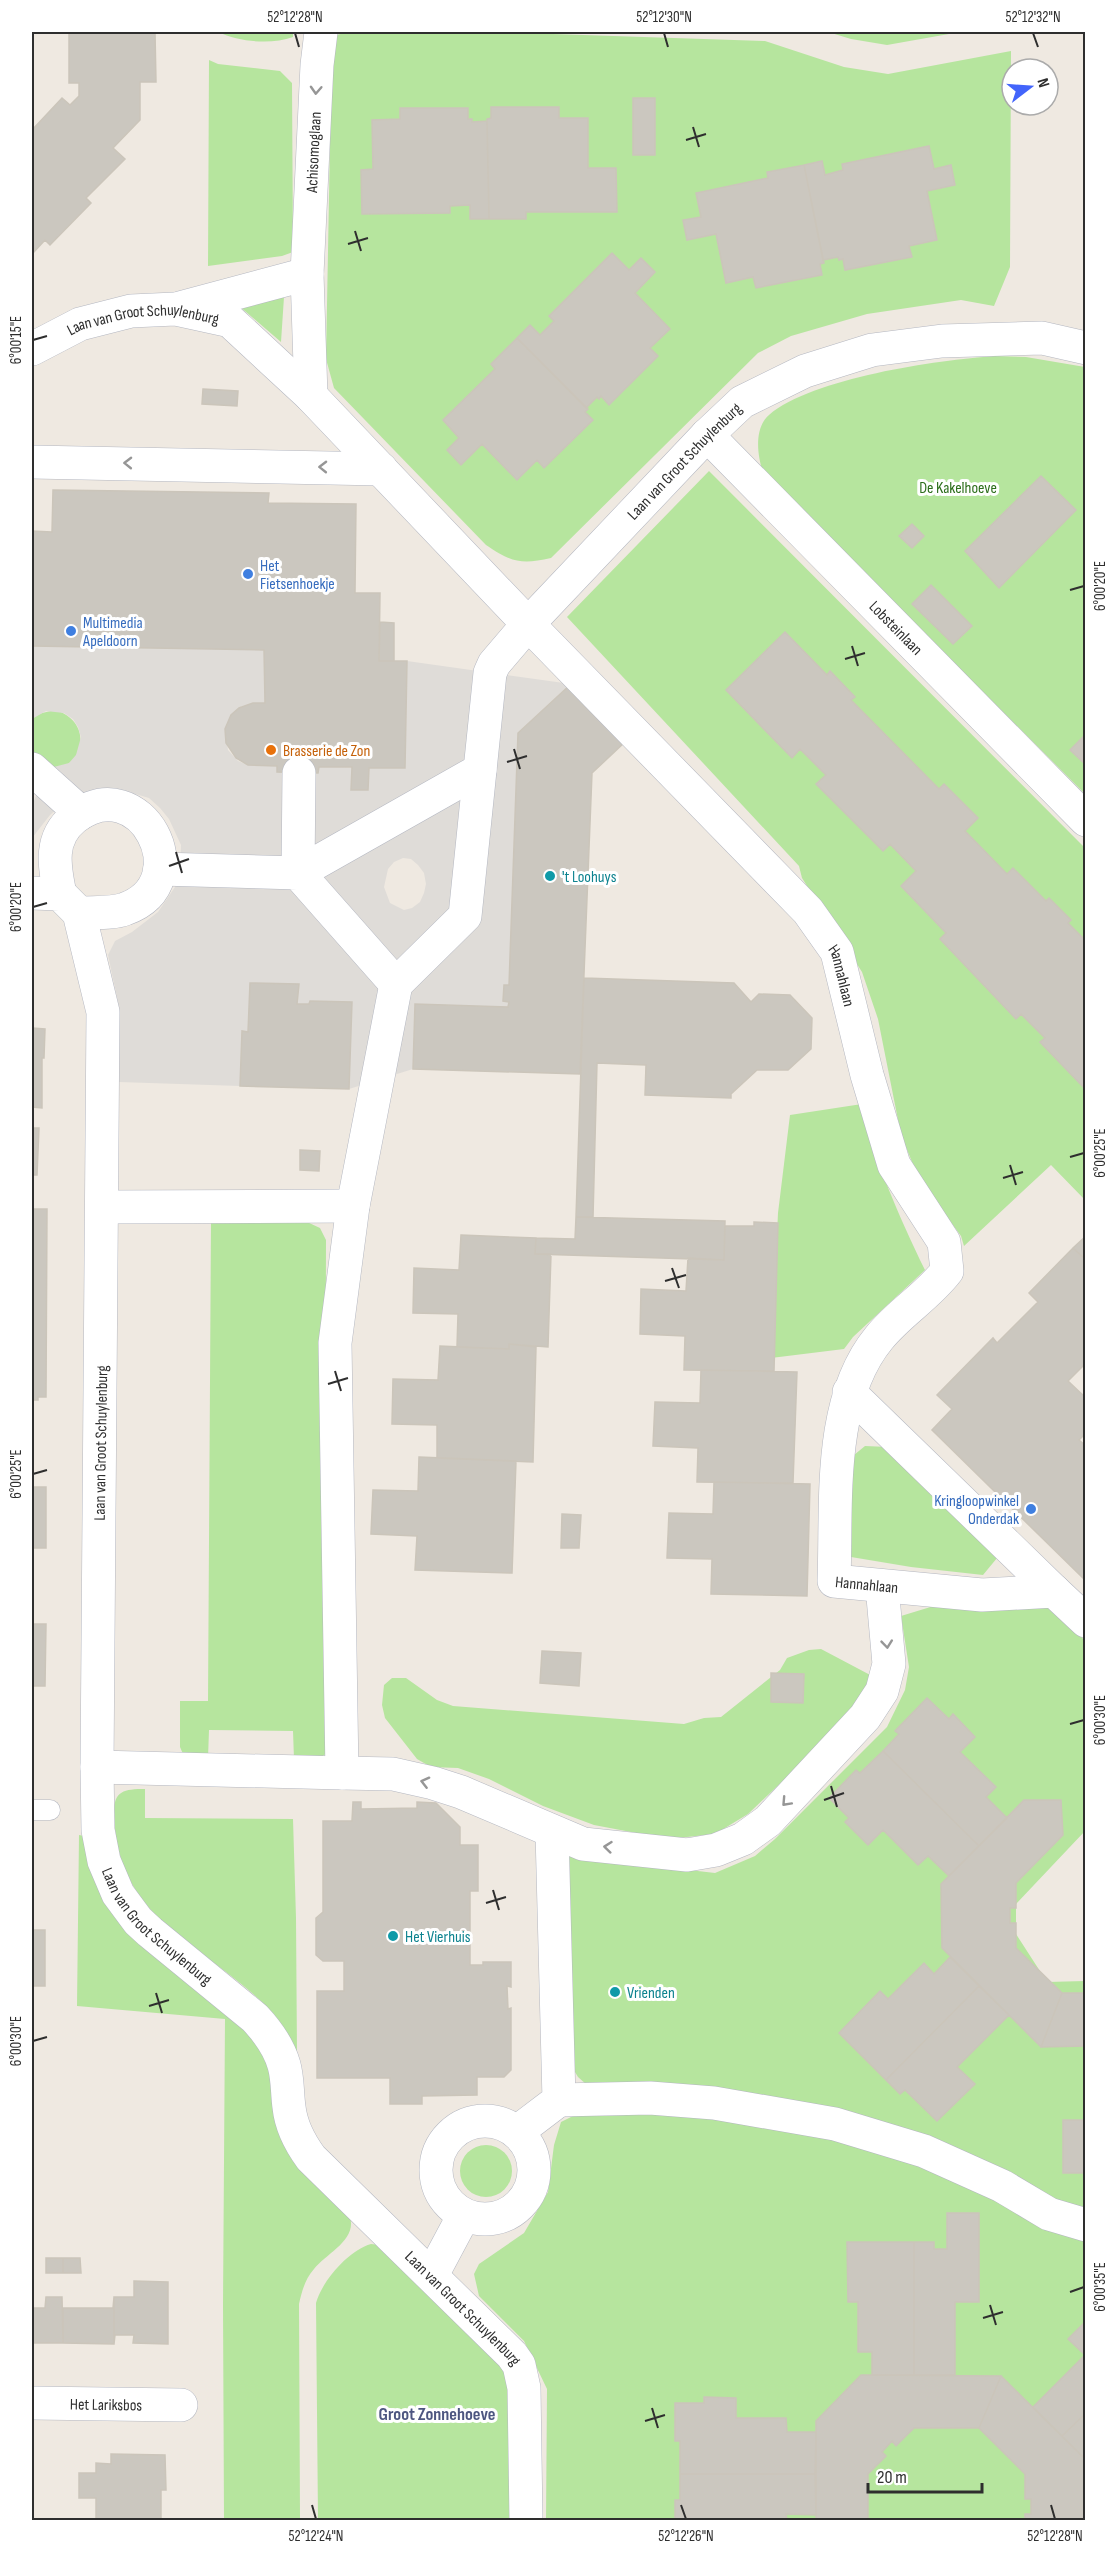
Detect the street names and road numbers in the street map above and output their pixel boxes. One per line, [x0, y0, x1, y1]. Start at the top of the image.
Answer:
street label: Achisomoglaan [303, 111, 326, 194]
street label: Laan van Groot Schuylenburg [64, 301, 221, 340]
street label: Laan van Groot Schuylenburg [624, 400, 746, 524]
street label: Lobsteinlaan [865, 598, 926, 659]
street label: Hannahlaan [824, 941, 858, 1009]
street label: Laan van Groot Schuylenburg [91, 1365, 112, 1521]
street label: Hannahlaan [834, 1573, 899, 1598]
street label: Laan van Groot Schuylenburg [97, 1865, 215, 1990]
street label: Laan van Groot Schuylenburg [401, 2248, 524, 2370]
street label: Het Lariksbos [70, 2396, 143, 2415]

